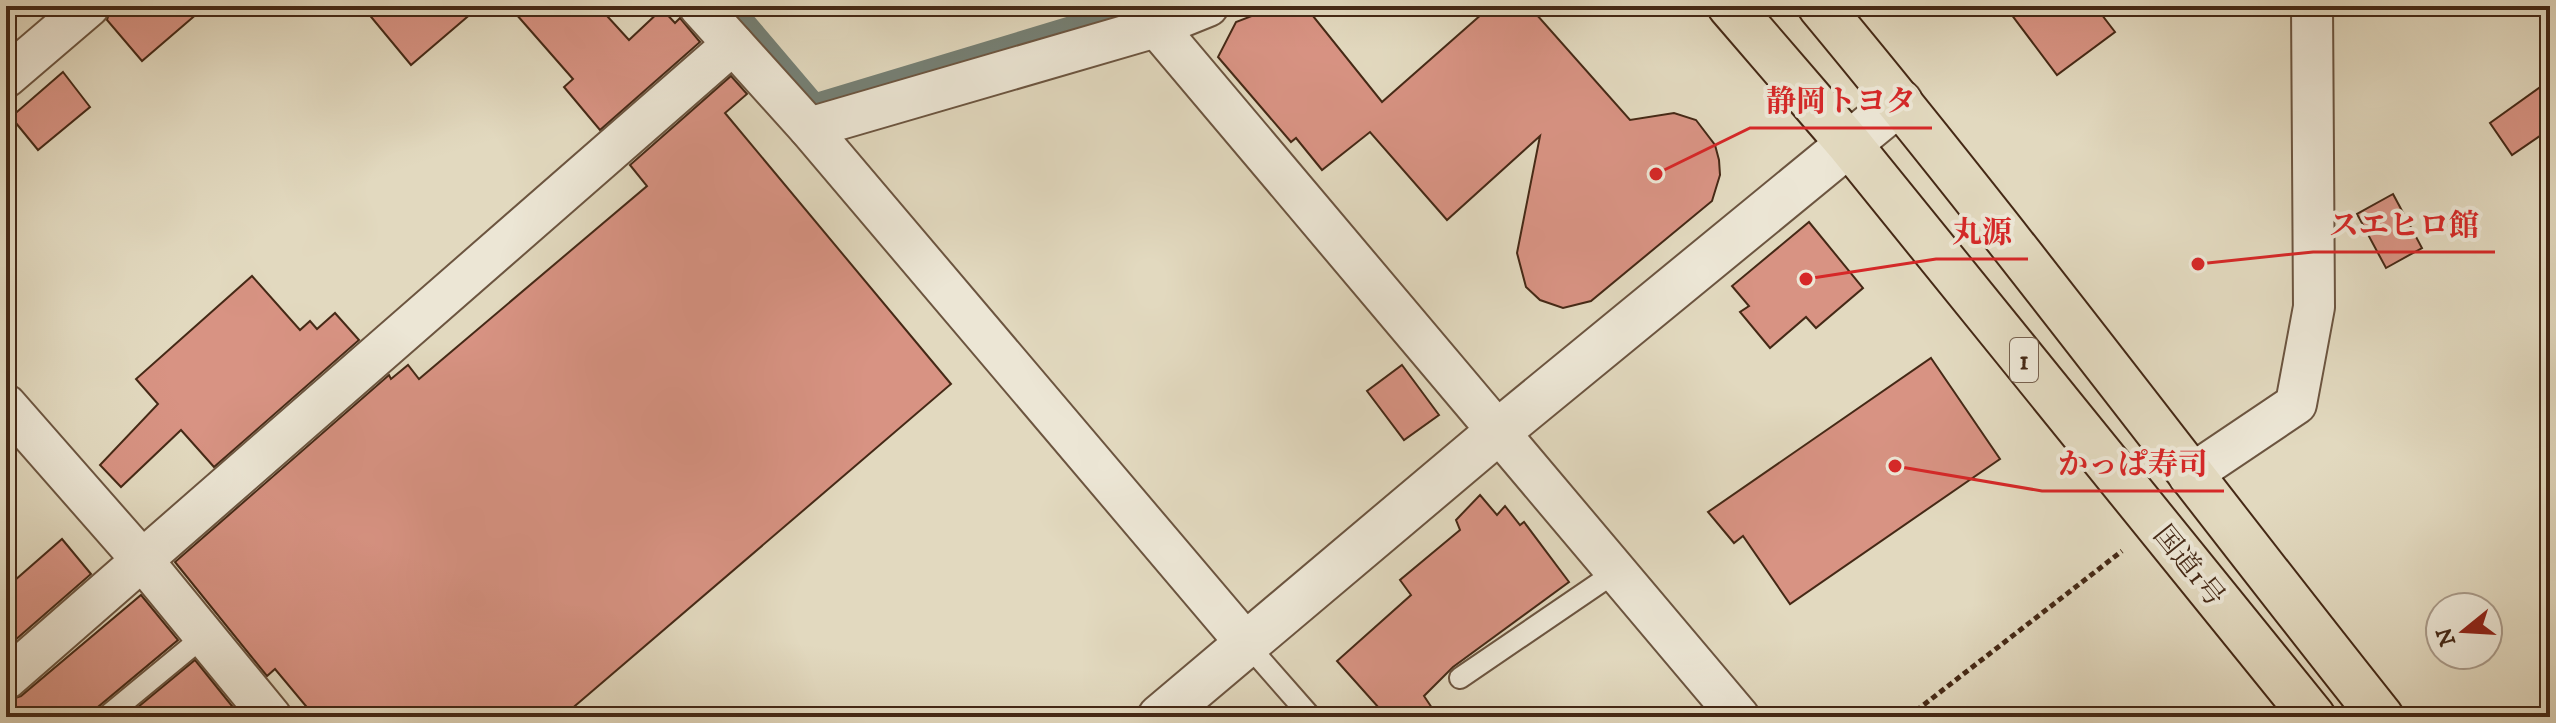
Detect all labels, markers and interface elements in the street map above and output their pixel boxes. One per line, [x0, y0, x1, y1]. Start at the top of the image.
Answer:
callout: 静岡トヨタ [1750, 74, 1932, 128]
text: 静岡トヨタ [1766, 84, 1916, 121]
callout: スエヒロ館 [2313, 198, 2495, 252]
callout: 丸源 [1936, 205, 2028, 259]
text: スエヒロ館 [2329, 208, 2479, 245]
text: 丸源 [1952, 215, 2012, 252]
road number: 1 [2010, 338, 2038, 382]
callout: かっぱ寿司 [2042, 437, 2224, 491]
text: かっぱ寿司 [2058, 447, 2208, 484]
street label: 国道1号 [2146, 518, 2232, 614]
north arrow [2424, 591, 2504, 671]
text: N [2431, 624, 2462, 649]

